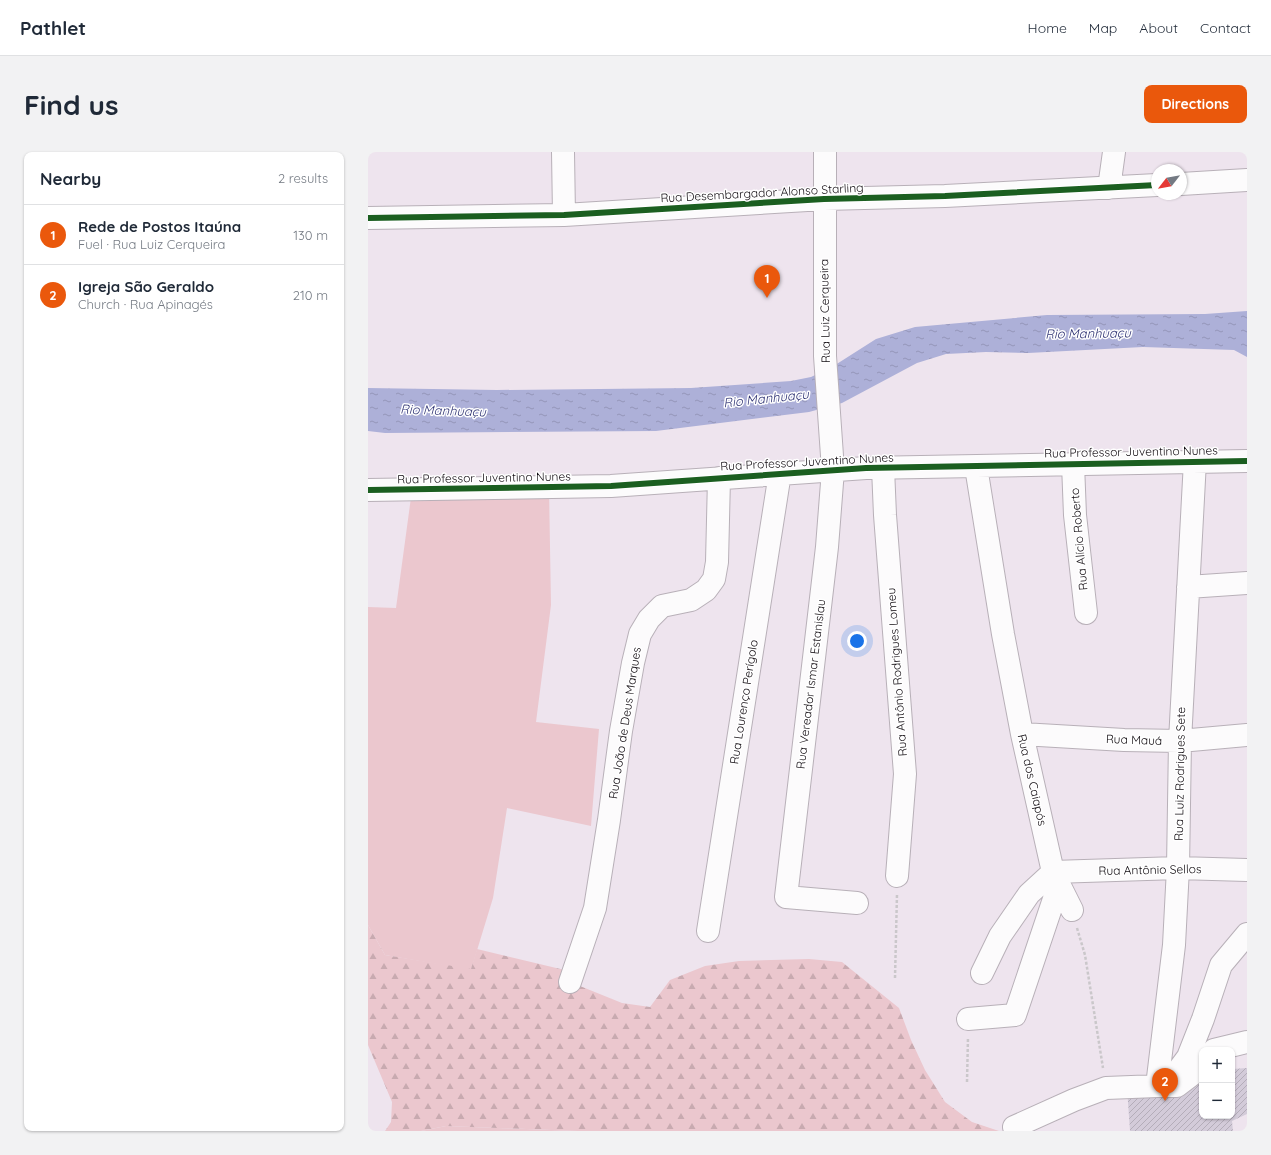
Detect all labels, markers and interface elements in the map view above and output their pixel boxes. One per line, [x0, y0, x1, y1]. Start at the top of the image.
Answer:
text: Pathlet [20, 16, 86, 40]
text: Home [1028, 19, 1067, 37]
text: Map [1089, 19, 1117, 37]
text: About [1139, 19, 1178, 37]
text: Contact [1200, 19, 1251, 37]
button: Directions [1144, 85, 1247, 123]
text: Find us [24, 87, 118, 122]
north arrow [1151, 164, 1187, 200]
text: Nearby [40, 168, 101, 189]
text: 2 results [278, 170, 328, 186]
street label: Rua Desembargador Alonso Starling [660, 180, 864, 205]
text: Rede de Postos Itaúna [78, 217, 241, 236]
text: 1 [50, 227, 56, 243]
text: 130 m [293, 227, 328, 243]
text: Fuel · Rua Luiz Cerqueira [78, 236, 226, 252]
street label: Rua Luiz Cerqueira [816, 259, 833, 363]
pin: 1 [754, 265, 780, 298]
text: Igreja São Geraldo [78, 277, 214, 296]
text: 2 [49, 287, 57, 303]
text: 210 m [293, 287, 328, 303]
text: Church · Rua Apinagés [78, 296, 213, 312]
water label: Rio Manhuaçu [1045, 324, 1132, 342]
water label: Rio Manhuaçu [722, 385, 810, 410]
water label: Rio Manhuaçu [400, 401, 487, 420]
street label: Rua Professor Juventino Nunes [1044, 442, 1218, 461]
street label: Rua Professor Juventino Nunes [720, 449, 895, 474]
street label: Rua Professor Juventino Nunes [397, 468, 571, 487]
street label: Rua Alício Roberto [1067, 487, 1090, 591]
street label: Rua Antônio Rodrigues Lomeu [883, 587, 910, 757]
street label: Rua Vereador Ismar Estanislau [793, 598, 828, 770]
your location [847, 631, 867, 651]
street label: Rua Lourenço Perígolo [726, 639, 761, 765]
street label: Rua João de Deus Marques [605, 645, 644, 800]
street label: Rua Luiz Rodrigues Sete [1171, 707, 1188, 841]
street label: Rua Mauá [1106, 731, 1163, 748]
street label: Rua dos Caiapós [1015, 732, 1050, 828]
street label: Rua Antônio Sellos [1098, 861, 1202, 878]
map controls [1199, 1047, 1235, 1119]
button: + [1199, 1047, 1235, 1083]
pin: 2 [1152, 1068, 1178, 1101]
button: − [1199, 1083, 1235, 1119]

